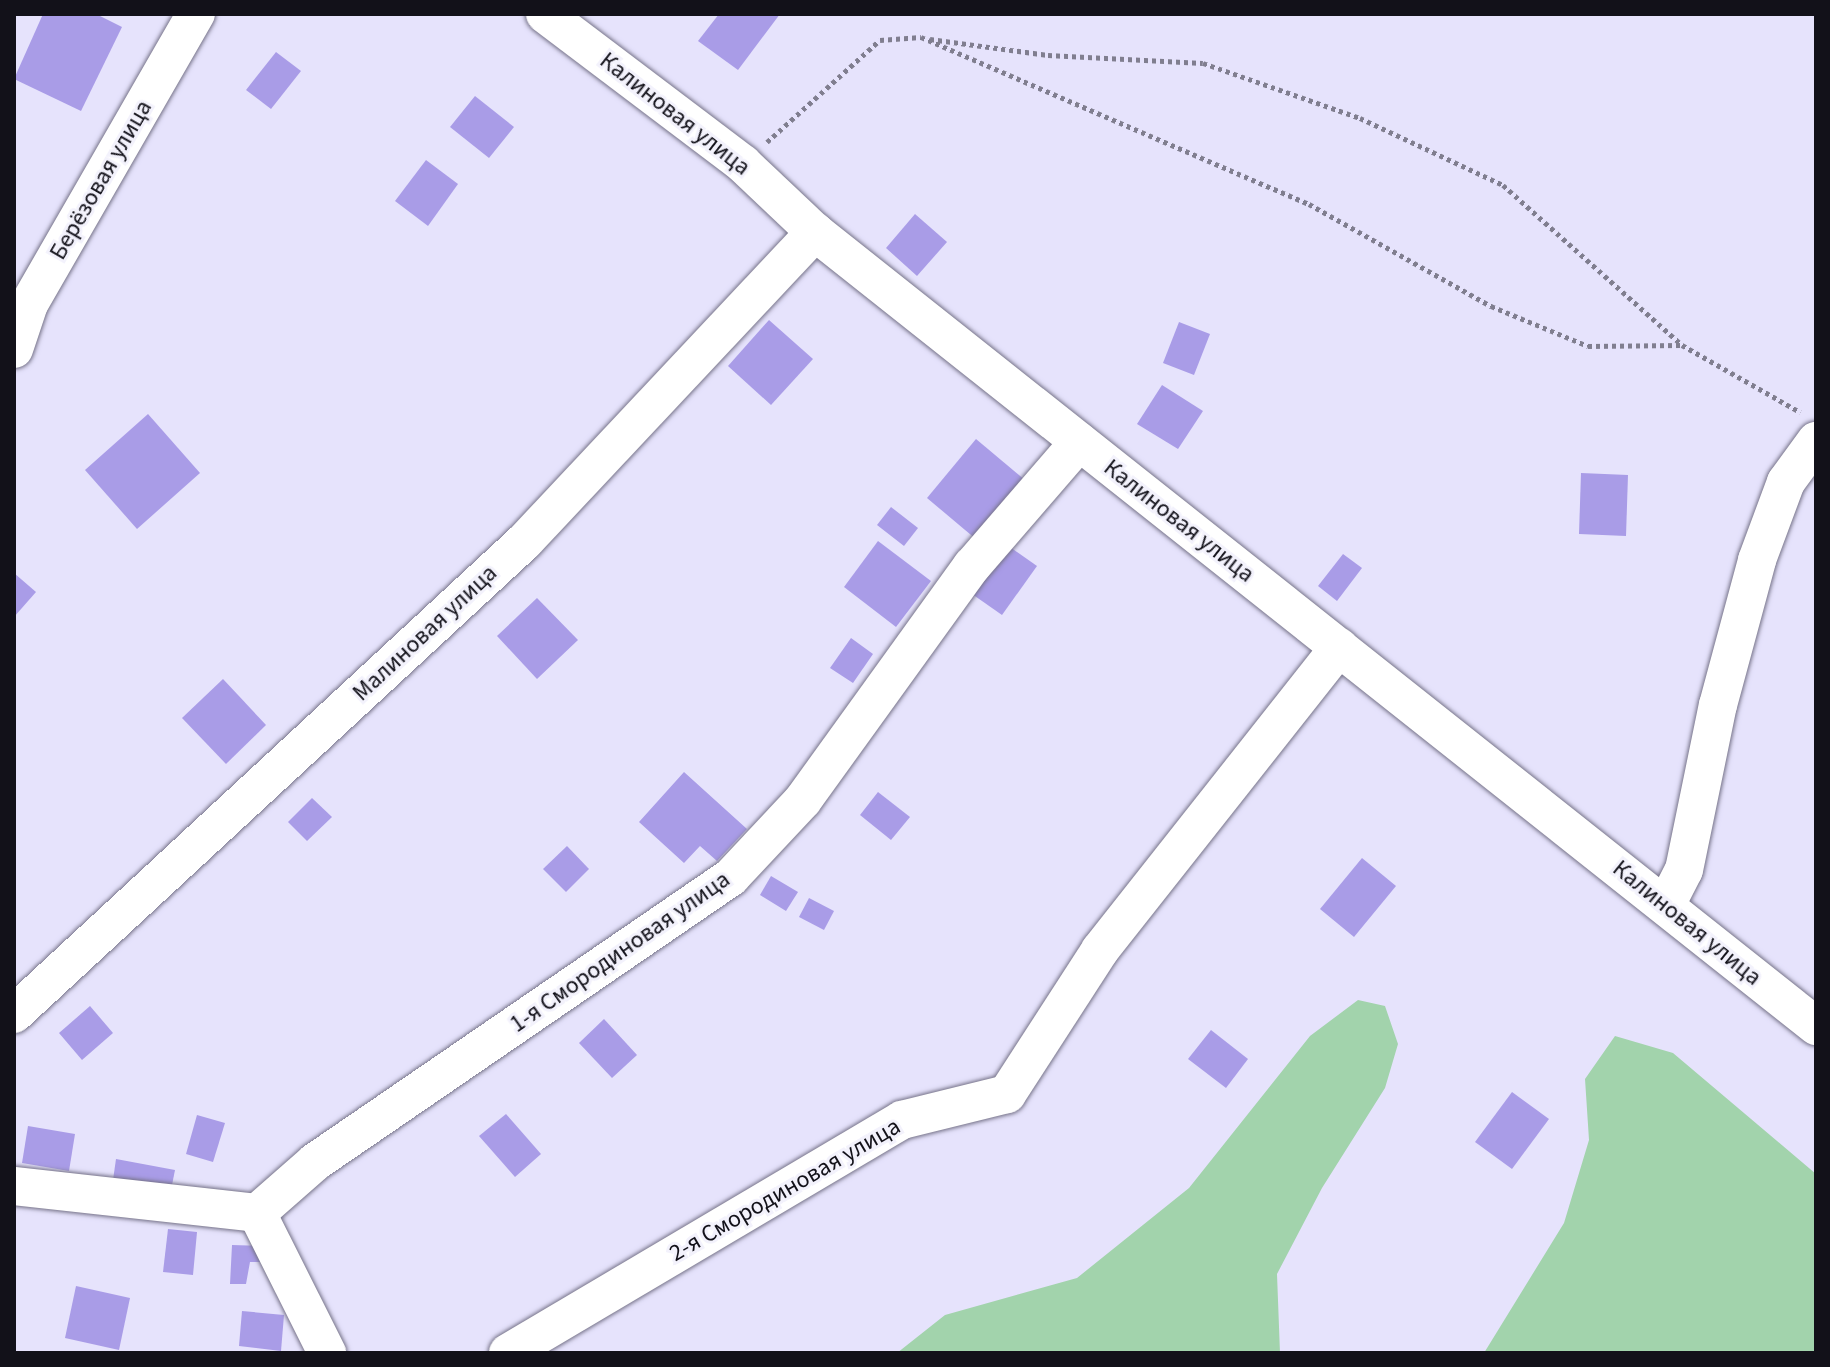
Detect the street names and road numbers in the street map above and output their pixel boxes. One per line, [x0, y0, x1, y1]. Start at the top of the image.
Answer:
street label: Калиновая улица [594, 46, 756, 182]
street label: Берёзовая улица [44, 95, 158, 265]
street label: Калиновая улица [1098, 453, 1260, 589]
street label: Малиновая улица [347, 559, 503, 707]
street label: Калиновая улица [1607, 854, 1767, 992]
street label: 1-я Смородиновая улица [505, 865, 735, 1039]
street label: 2-я Смородиновая улица [664, 1112, 906, 1268]

